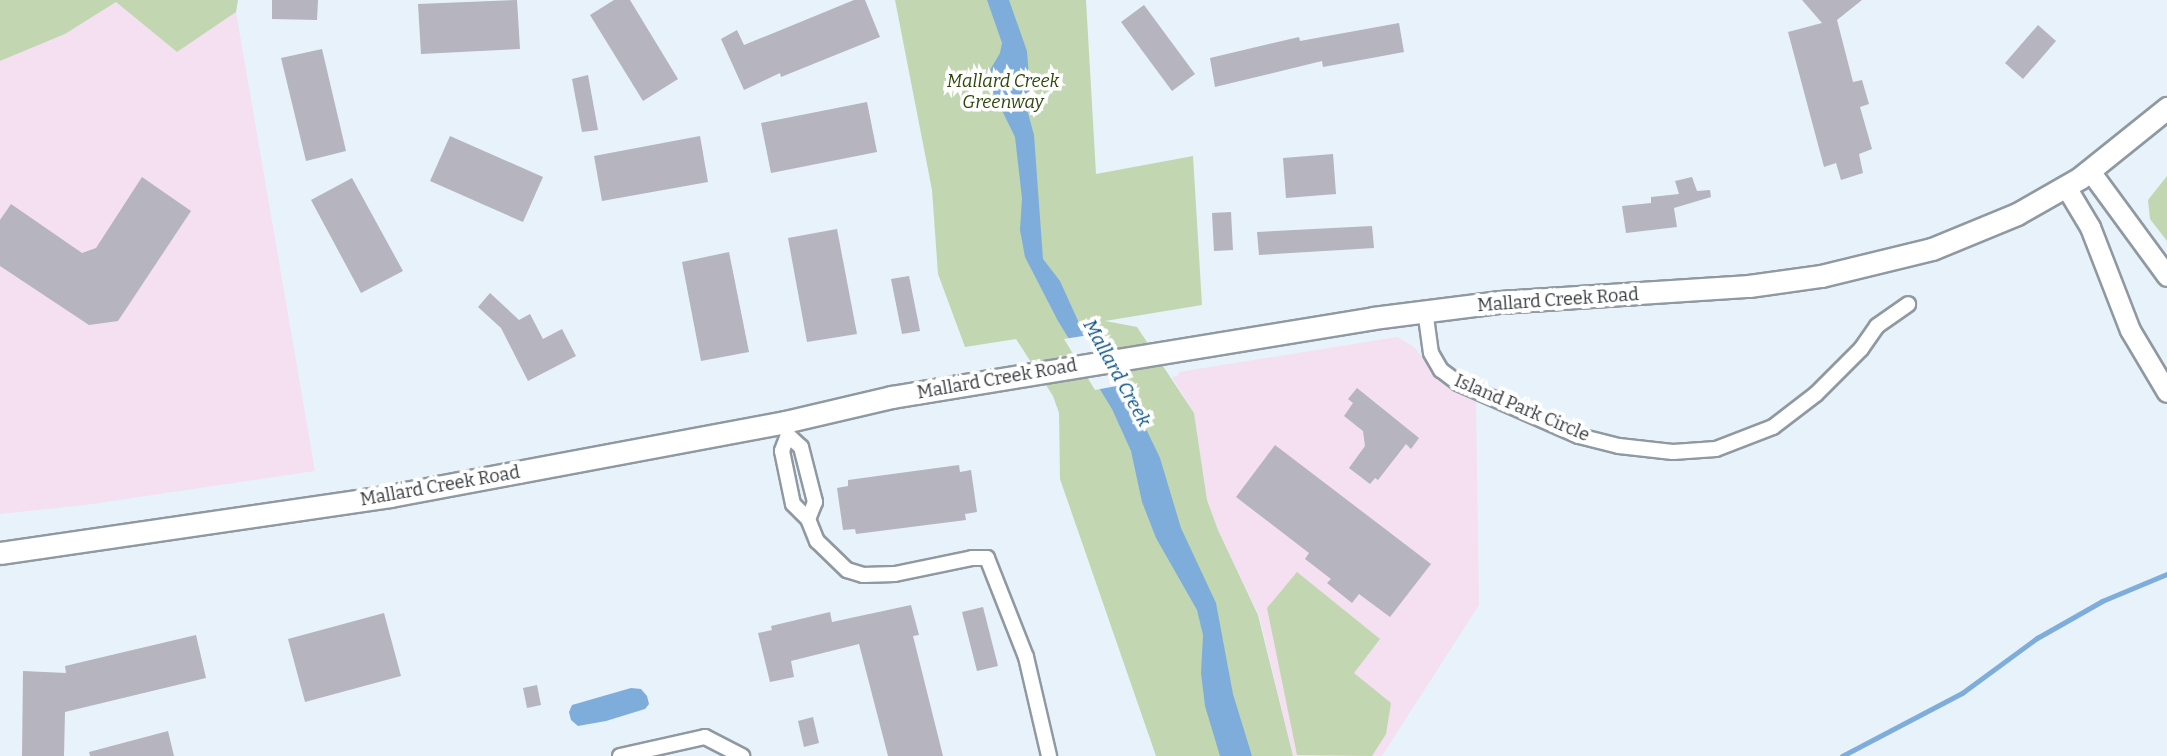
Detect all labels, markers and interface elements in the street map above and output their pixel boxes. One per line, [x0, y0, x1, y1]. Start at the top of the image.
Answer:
park label: Mallard Creek Greenway [947, 71, 1059, 114]
street label: Mallard Creek Road [1477, 284, 1639, 316]
water label: Mallard Creek [1078, 315, 1156, 431]
street label: Mallard Creek Road [915, 354, 1079, 404]
street label: Island Park Circle [1451, 370, 1593, 446]
street label: Mallard Creek Road [358, 461, 522, 511]

